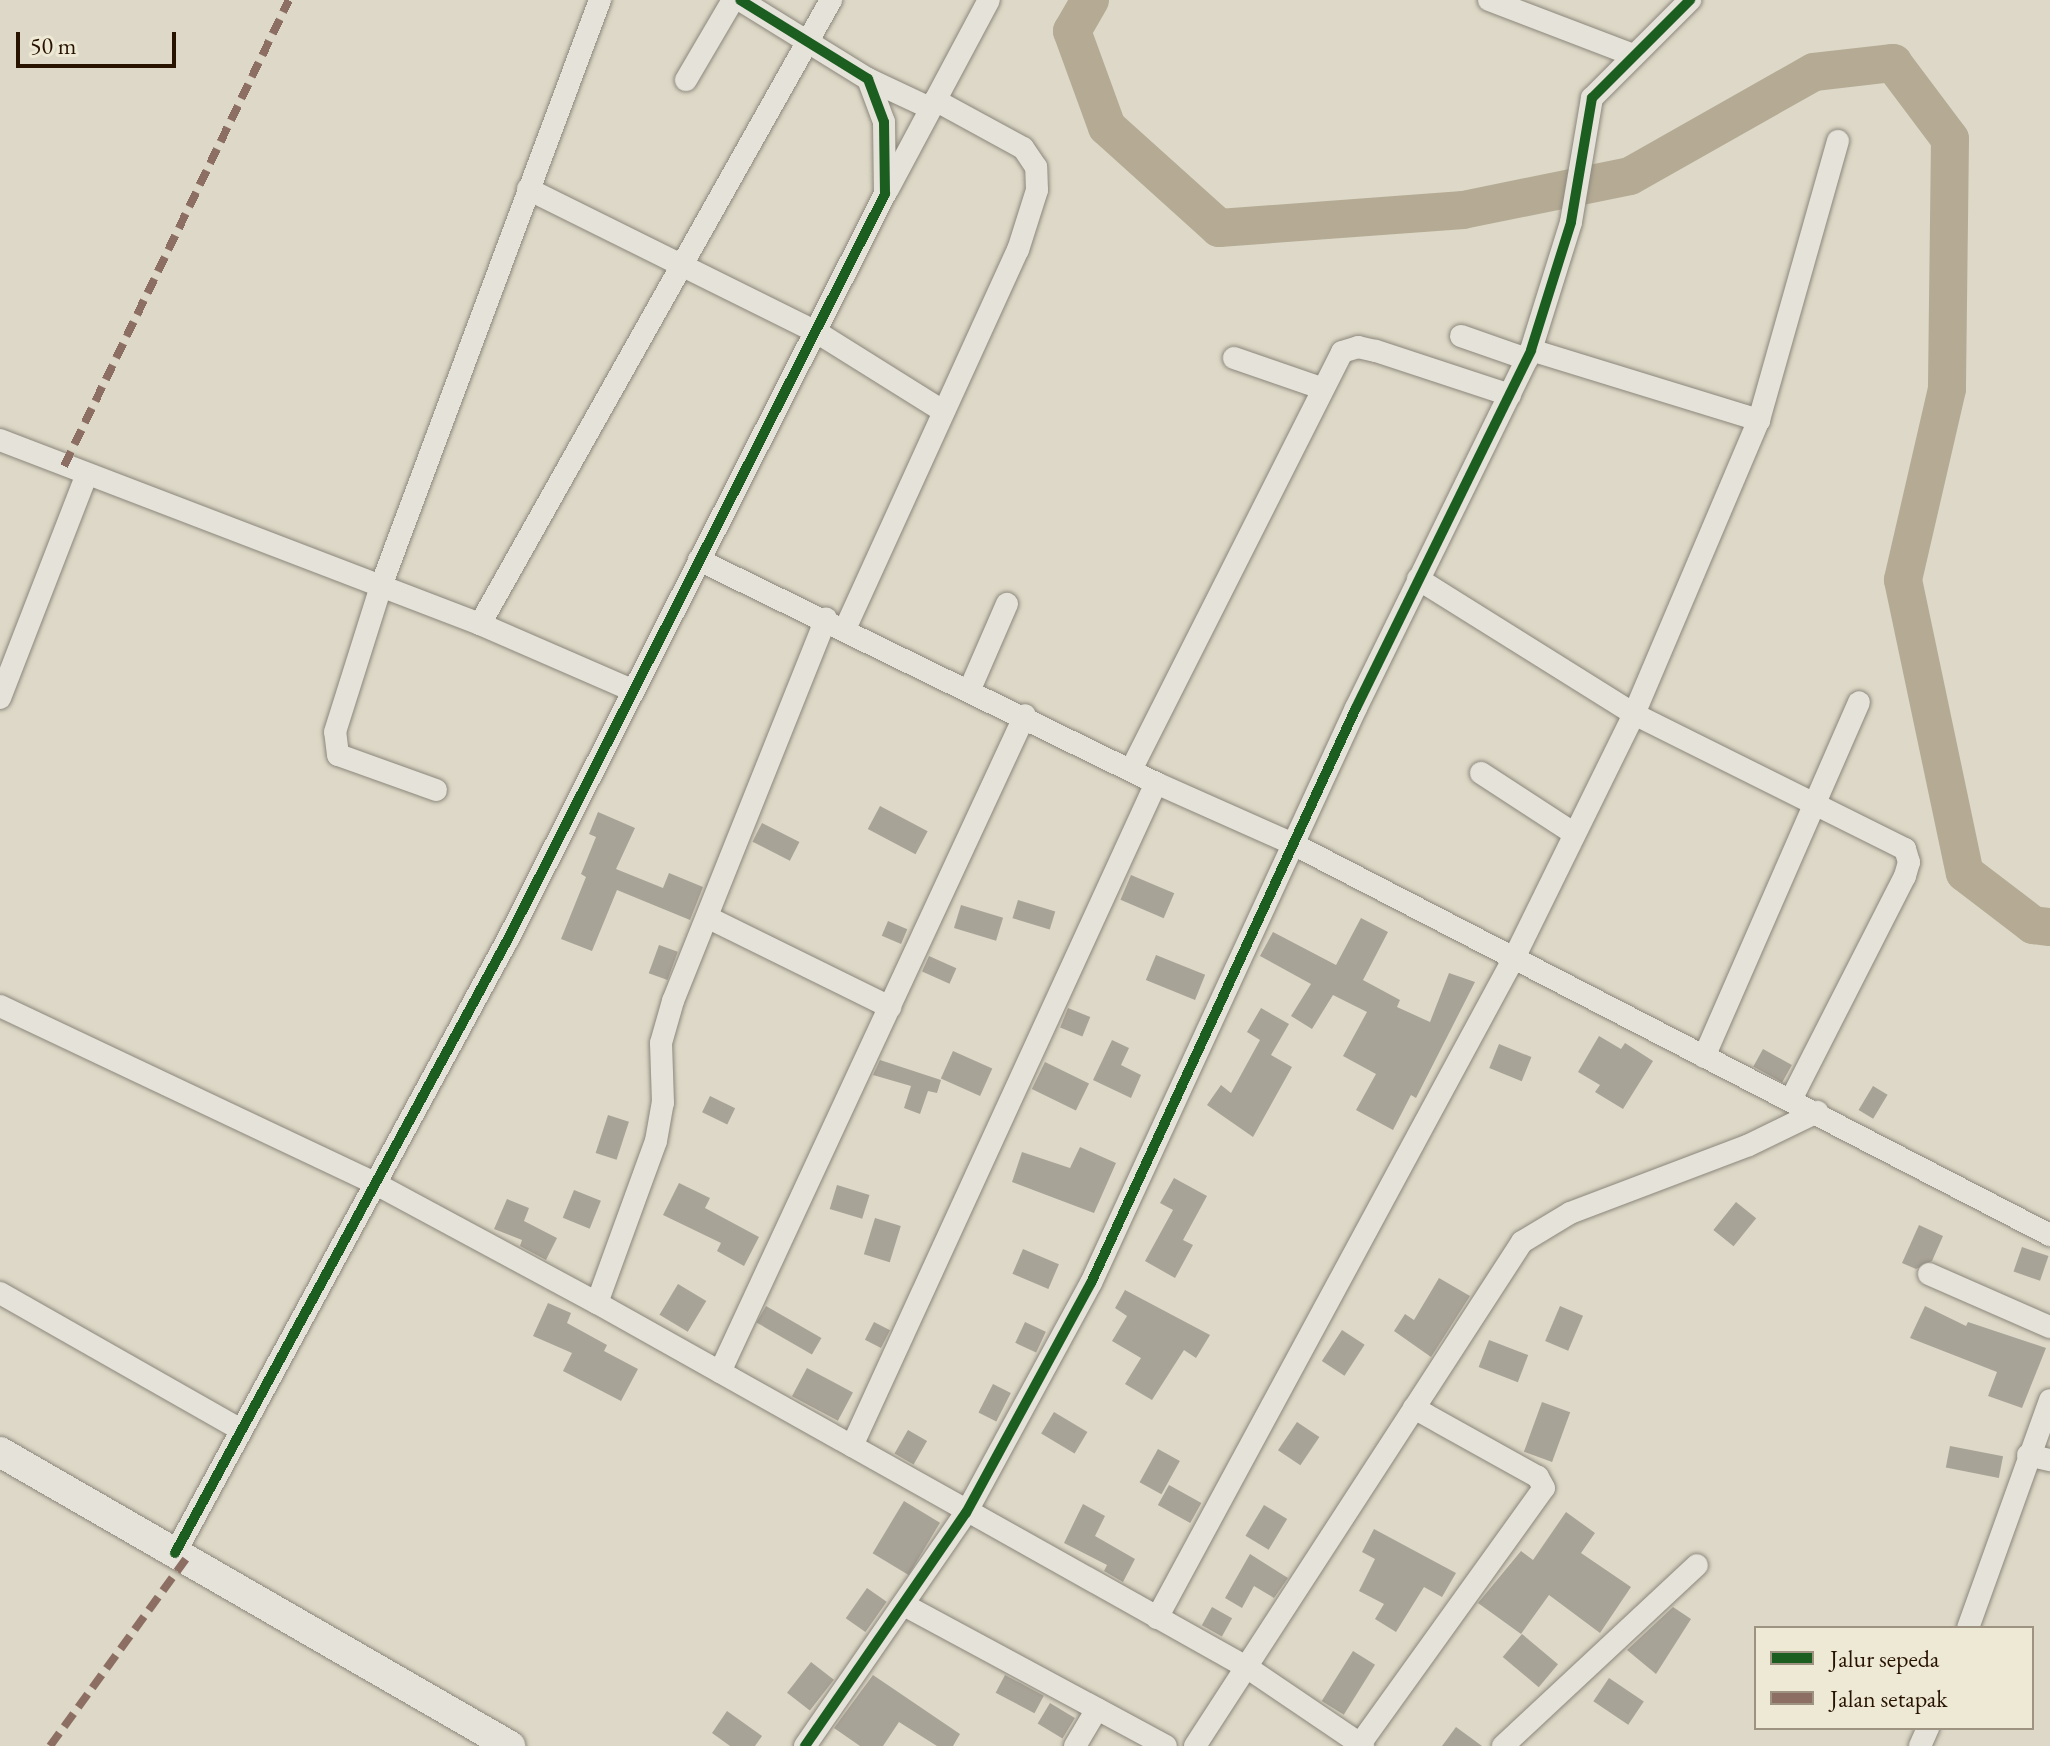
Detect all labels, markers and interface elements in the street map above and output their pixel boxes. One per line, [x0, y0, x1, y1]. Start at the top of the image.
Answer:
scale bar [20, 16, 180, 66]
text: 50 m [30, 30, 77, 61]
legend [1754, 1626, 2034, 1730]
text: Jalur sepeda [1830, 1643, 1939, 1674]
text: Jalan setapak [1830, 1683, 1948, 1714]

